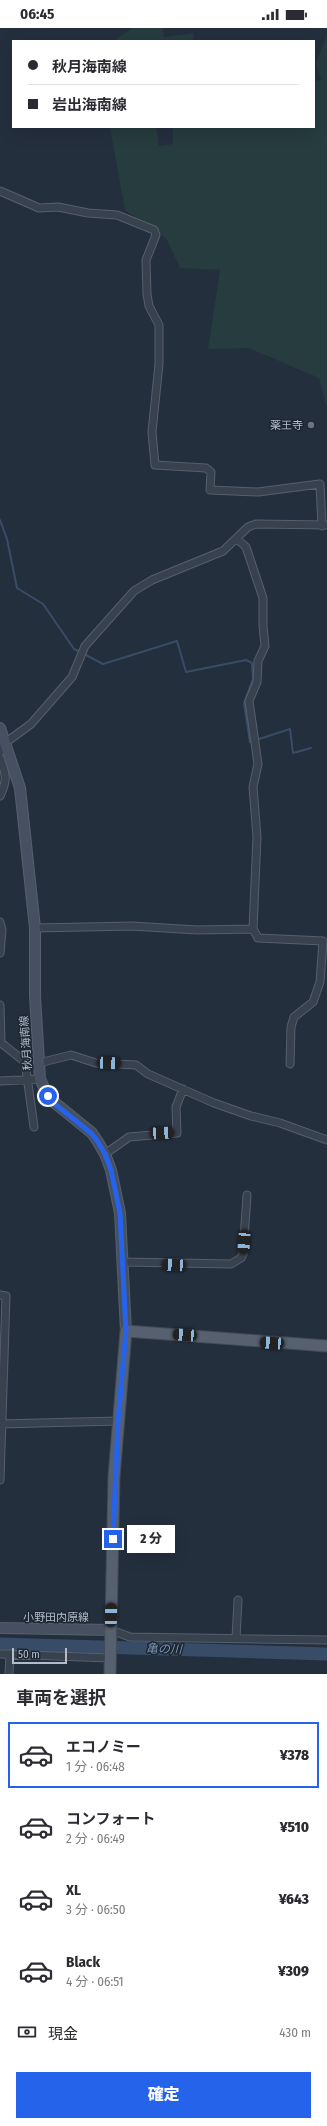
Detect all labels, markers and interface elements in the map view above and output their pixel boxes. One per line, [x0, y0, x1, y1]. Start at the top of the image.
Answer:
text: 06:45 [20, 5, 54, 23]
text: 秋月海南線 [52, 58, 127, 76]
text: 岩出海南線 [52, 96, 127, 114]
place label: 薬王寺 [270, 419, 303, 432]
marker: 薬王寺 [306, 420, 316, 430]
street label: 秋月海南線 [18, 1015, 34, 1071]
car [97, 1057, 121, 1069]
route start [39, 1087, 57, 1105]
car [150, 1126, 174, 1140]
car [237, 1230, 251, 1254]
car [162, 1258, 186, 1272]
car [173, 1328, 197, 1342]
car [260, 1336, 284, 1350]
callout: 2 分 [127, 1525, 175, 1553]
route end [104, 1530, 122, 1548]
text: 2 分 [140, 1531, 162, 1546]
car [105, 1603, 117, 1627]
street label: 小野田内原線 [23, 1611, 89, 1624]
water label: 亀の川 [146, 1641, 184, 1657]
scale bar [12, 1646, 67, 1665]
text: 50 m [18, 1648, 40, 1661]
text: 車両を選択 [16, 1687, 106, 1709]
icon: car [18, 1737, 54, 1773]
text: エコノミー [66, 1738, 141, 1756]
text: ¥378 [280, 1746, 309, 1764]
text: 1 分 · 06:48 [66, 1759, 125, 1774]
icon: car [18, 1809, 54, 1845]
text: コンフォート [66, 1810, 156, 1828]
text: ¥510 [280, 1818, 309, 1836]
text: 2 分 · 06:49 [66, 1831, 125, 1846]
icon: car [18, 1881, 54, 1917]
text: XL [66, 1881, 81, 1899]
text: ¥643 [279, 1890, 309, 1908]
text: 3 分 · 06:50 [66, 1902, 126, 1917]
icon: car [18, 1953, 54, 1989]
text: Black [66, 1953, 100, 1971]
text: ¥309 [278, 1962, 309, 1980]
text: 4 分 · 06:51 [66, 1974, 124, 1989]
icon: cash [16, 2021, 38, 2043]
text: 現金 [48, 2025, 78, 2043]
text: 430 m [279, 2025, 311, 2040]
button: 確定 [16, 2072, 311, 2118]

